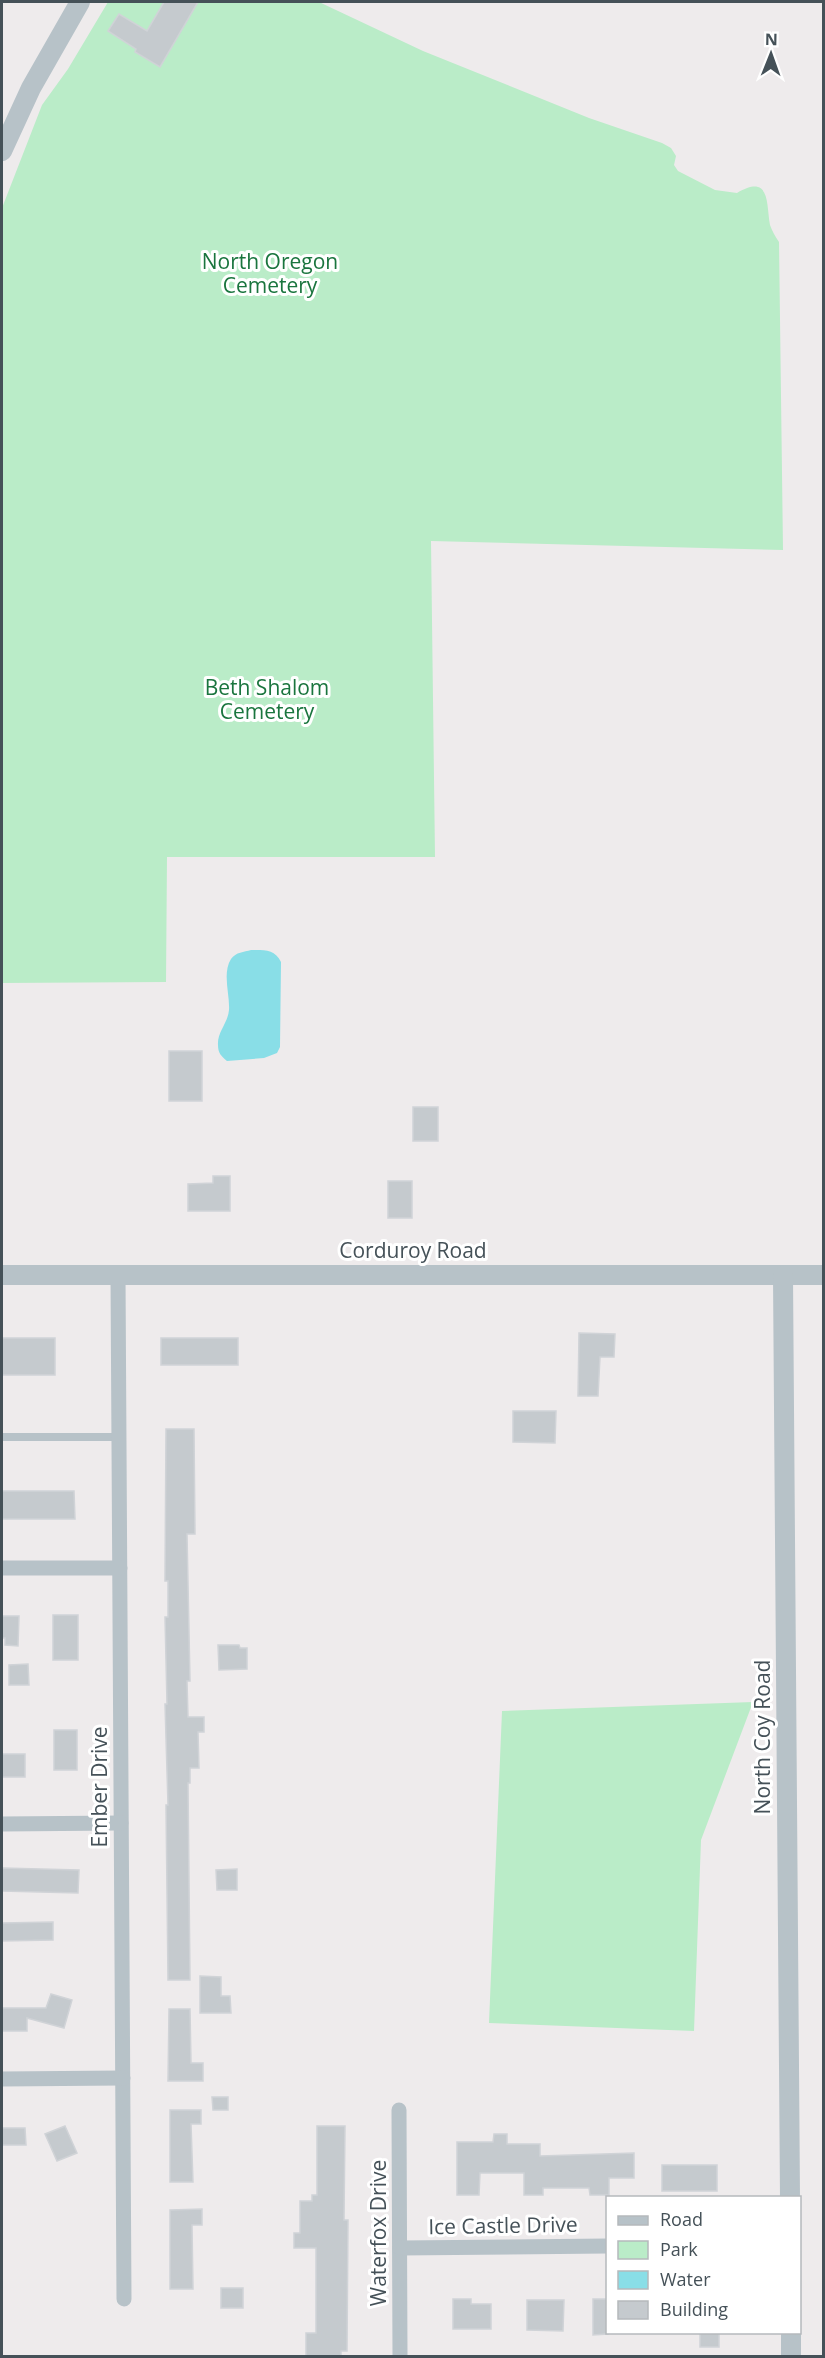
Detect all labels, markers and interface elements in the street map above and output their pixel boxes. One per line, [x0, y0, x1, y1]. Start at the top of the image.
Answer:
north arrow [741, 24, 801, 84]
text: N [765, 28, 778, 50]
park label: North Oregon Cemetery [202, 247, 338, 299]
park label: Beth Shalom Cemetery [205, 673, 329, 725]
street label: Corduroy Road [339, 1236, 487, 1264]
street label: North Coy Road [748, 1660, 776, 1814]
street label: Ember Drive [85, 1726, 113, 1848]
street label: Waterfox Drive [364, 2160, 392, 2306]
legend [606, 2196, 801, 2334]
text: Road [660, 2207, 703, 2231]
street label: Ice Castle Drive [428, 2210, 578, 2240]
text: Park [660, 2237, 698, 2261]
text: Water [660, 2267, 711, 2291]
text: Building [660, 2297, 728, 2321]

